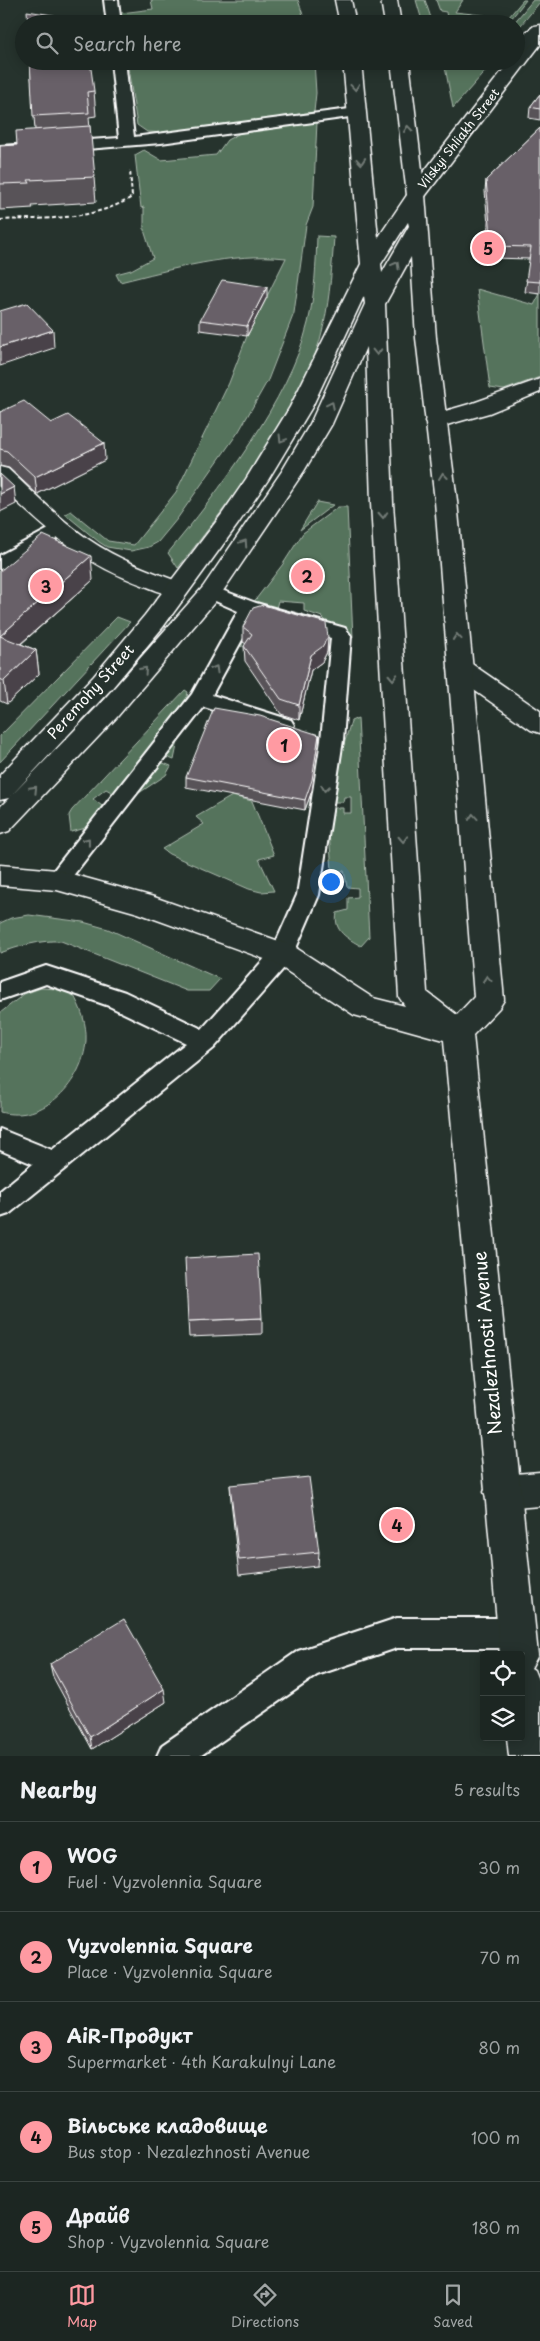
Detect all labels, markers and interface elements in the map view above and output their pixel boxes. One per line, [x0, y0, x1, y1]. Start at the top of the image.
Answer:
search box [15, 15, 525, 70]
icon: search [33, 29, 61, 57]
text: Search here [73, 29, 182, 57]
one-way arrow [349, 83, 360, 91]
street label: Vilskyi Shliakh Street [413, 84, 503, 192]
one-way arrow [403, 125, 414, 133]
one-way arrow [355, 157, 366, 165]
pin: 5 [472, 229, 504, 267]
one-way arrow [390, 261, 400, 270]
one-way arrow [372, 349, 382, 357]
one-way arrow [324, 401, 335, 410]
one-way arrow [278, 434, 288, 443]
one-way arrow [438, 471, 449, 479]
one-way arrow [378, 511, 389, 519]
one-way arrow [238, 539, 248, 548]
pin: 2 [291, 557, 323, 595]
pin: 3 [30, 567, 62, 605]
one-way arrow [452, 633, 463, 641]
street label: Peremohy Street [41, 638, 139, 744]
one-way arrow [209, 666, 219, 675]
one-way arrow [138, 667, 147, 676]
one-way arrow [387, 673, 398, 681]
pin: 1 [268, 726, 300, 764]
one-way arrow [320, 784, 330, 793]
one-way arrow [28, 786, 37, 795]
one-way arrow [468, 813, 479, 821]
one-way arrow [397, 836, 408, 844]
one-way arrow [81, 837, 90, 847]
your location [318, 869, 344, 895]
one-way arrow [482, 974, 493, 982]
street label: Nezalezhnosti Avenue [465, 1250, 508, 1436]
pin: 4 [381, 1506, 413, 1544]
map controls [480, 1651, 525, 1741]
button: locate [480, 1651, 525, 1696]
button: layers [480, 1696, 525, 1741]
text: Nearby [20, 1773, 97, 1805]
text: 5 results [453, 1777, 520, 1801]
text: WOG [67, 1841, 118, 1869]
text: 1 [32, 1855, 40, 1879]
text: 30 m [478, 1855, 520, 1879]
text: Fuel · Vyzvolennia Square [67, 1869, 262, 1893]
text: Vyzvolennia Square [67, 1931, 253, 1959]
text: 2 [30, 1945, 42, 1969]
text: 70 m [480, 1945, 520, 1969]
text: Place · Vyzvolennia Square [67, 1959, 272, 1983]
text: AiR-Продукт [67, 2021, 193, 2049]
text: 3 [31, 2035, 41, 2059]
text: 80 m [478, 2035, 520, 2059]
text: Supermarket · 4th Karakulnyi Lane [67, 2049, 336, 2073]
text: Вільське кладовище [67, 2111, 268, 2139]
text: 4 [31, 2125, 41, 2149]
text: 100 m [471, 2125, 520, 2149]
text: Bus stop · Nezalezhnosti Avenue [67, 2139, 310, 2163]
text: Драйв [67, 2201, 130, 2229]
text: 5 [31, 2215, 41, 2239]
text: 180 m [472, 2215, 520, 2239]
text: Shop · Vyzvolennia Square [67, 2229, 269, 2253]
tab: Map [67, 2281, 97, 2332]
tab: Directions [231, 2281, 299, 2332]
tab: Saved [433, 2281, 473, 2332]

